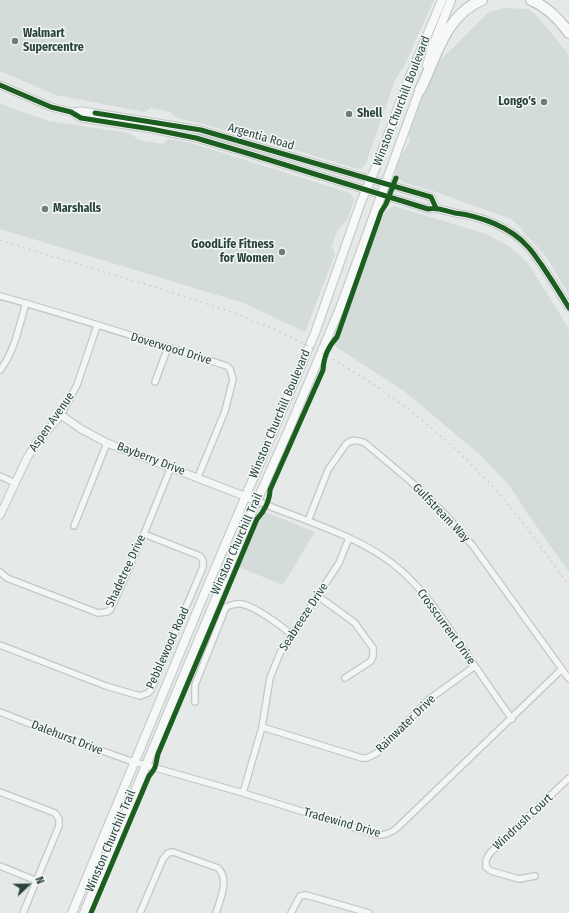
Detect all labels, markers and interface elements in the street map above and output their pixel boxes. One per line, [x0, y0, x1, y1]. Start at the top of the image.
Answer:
place label: Walmart Supercentre [23, 27, 84, 55]
street label: Winston Churchill Boulevard [371, 34, 433, 168]
marker: Walmart Supercentre [10, 36, 20, 46]
place label: Longo's [498, 95, 536, 109]
marker: Longo's [539, 97, 549, 107]
place label: Shell [357, 107, 382, 121]
marker: Shell [344, 109, 354, 119]
street label: Argentia Road [226, 121, 296, 153]
place label: Marshalls [53, 202, 101, 216]
marker: Marshalls [40, 204, 50, 214]
place label: GoodLife Fitness for Women [191, 238, 274, 266]
marker: GoodLife Fitness for Women [277, 247, 287, 257]
street label: Doverwood Drive [129, 330, 213, 368]
street label: Winston Churchill Boulevard [246, 348, 314, 480]
street label: Aspen Avenue [26, 390, 78, 454]
street label: Bayberry Drive [115, 439, 187, 479]
street label: Gulfstream Way [409, 481, 473, 545]
street label: Winston Churchill Trail [208, 491, 266, 597]
street label: Shadetree Drive [103, 532, 149, 610]
street label: Seabreeze Drive [277, 580, 331, 654]
street label: Crosscurrent Drive [414, 586, 478, 668]
street label: Pebblewood Road [143, 605, 193, 691]
street label: Rainwater Drive [373, 692, 439, 756]
street label: Dalehurst Drive [29, 718, 105, 758]
street label: Winston Churchill Trail [83, 788, 139, 894]
street label: Windrush Court [490, 791, 556, 853]
street label: Tradewind Drive [302, 805, 382, 841]
north arrow [8, 865, 48, 905]
text: N [32, 875, 47, 886]

